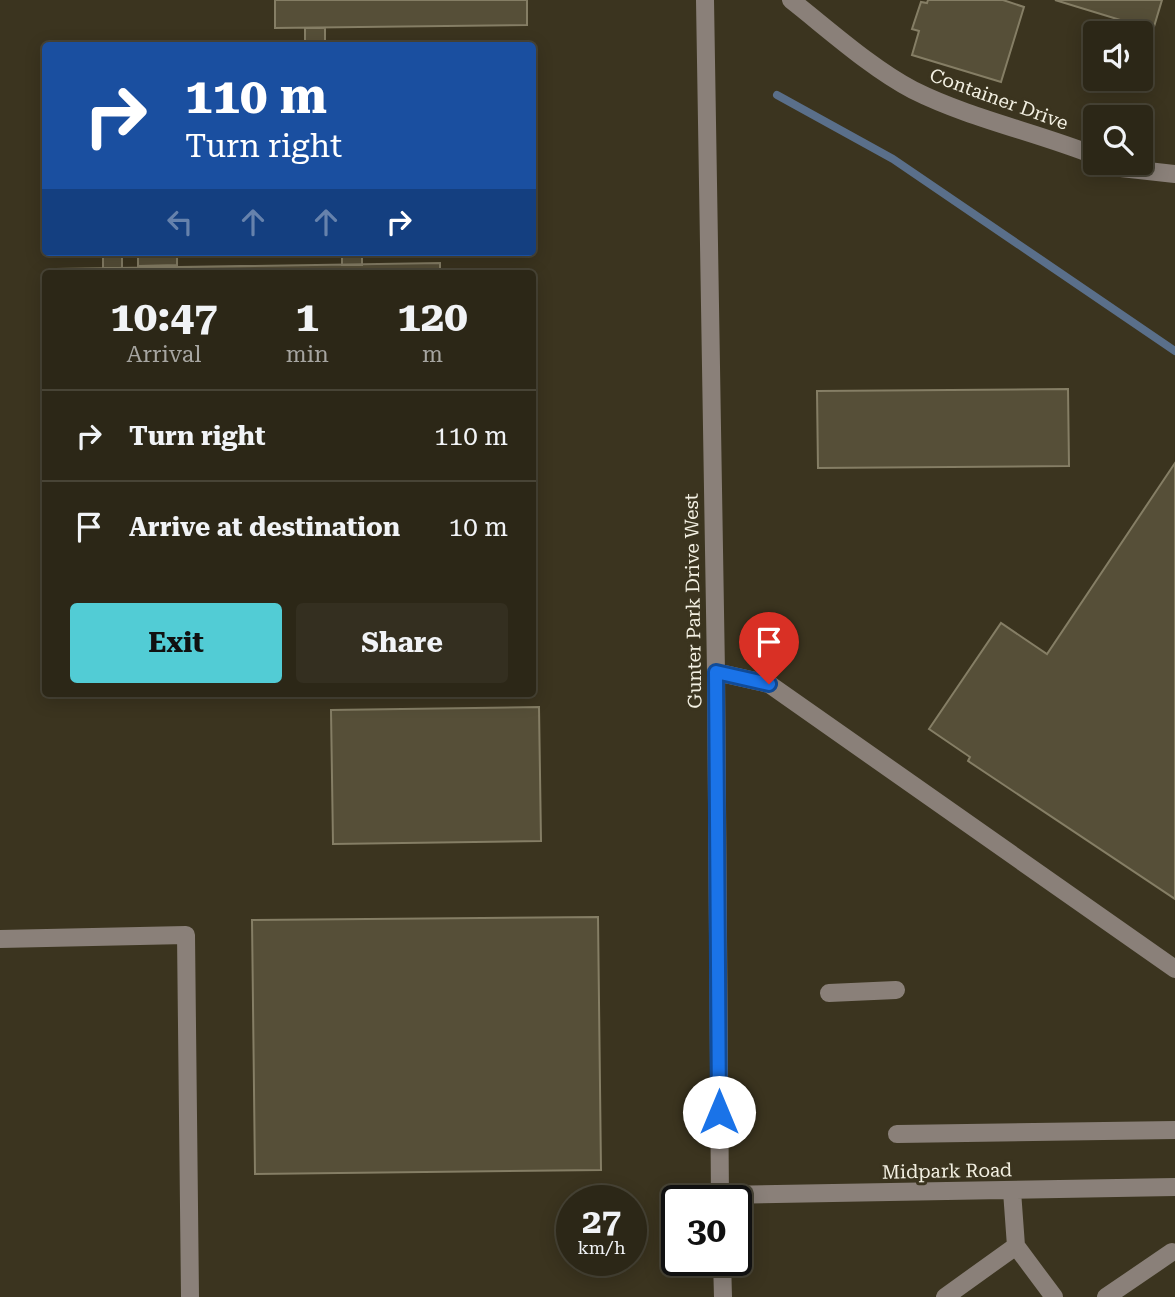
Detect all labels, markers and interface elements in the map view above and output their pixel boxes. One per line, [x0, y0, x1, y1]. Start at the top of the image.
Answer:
map controls [1083, 21, 1153, 175]
button: sound [1083, 21, 1153, 91]
street label: Container Drive [927, 63, 1071, 135]
text: 110 m [185, 68, 327, 125]
icon: right [70, 70, 161, 161]
button: search [1083, 105, 1153, 175]
text: Turn right [185, 127, 342, 165]
icon: left [161, 203, 199, 241]
icon: ahead [234, 203, 272, 241]
icon: ahead [307, 203, 345, 241]
icon: right [380, 203, 418, 241]
text: 10:47 [110, 292, 217, 341]
text: 1 [296, 292, 319, 341]
text: 120 [397, 292, 468, 341]
text: Arrival [126, 341, 201, 368]
text: min [286, 341, 329, 368]
text: m [422, 341, 443, 368]
icon: right [70, 417, 108, 455]
text: Turn right [129, 421, 265, 451]
text: 110 m [434, 421, 508, 451]
street label: Gunter Park Drive West [680, 493, 706, 709]
icon: arrive [70, 508, 108, 546]
text: Arrive at destination [129, 512, 400, 542]
text: 10 m [449, 512, 508, 542]
button: Exit [70, 603, 282, 683]
button: Share [296, 603, 508, 683]
pin [739, 612, 799, 684]
icon: arrive [750, 623, 788, 661]
position arrow [682, 1075, 756, 1149]
street label: Midpark Road [882, 1158, 1012, 1184]
speed limit sign: 30 [661, 1185, 752, 1276]
text: 27 [582, 1201, 621, 1242]
text: km/h [577, 1237, 626, 1258]

